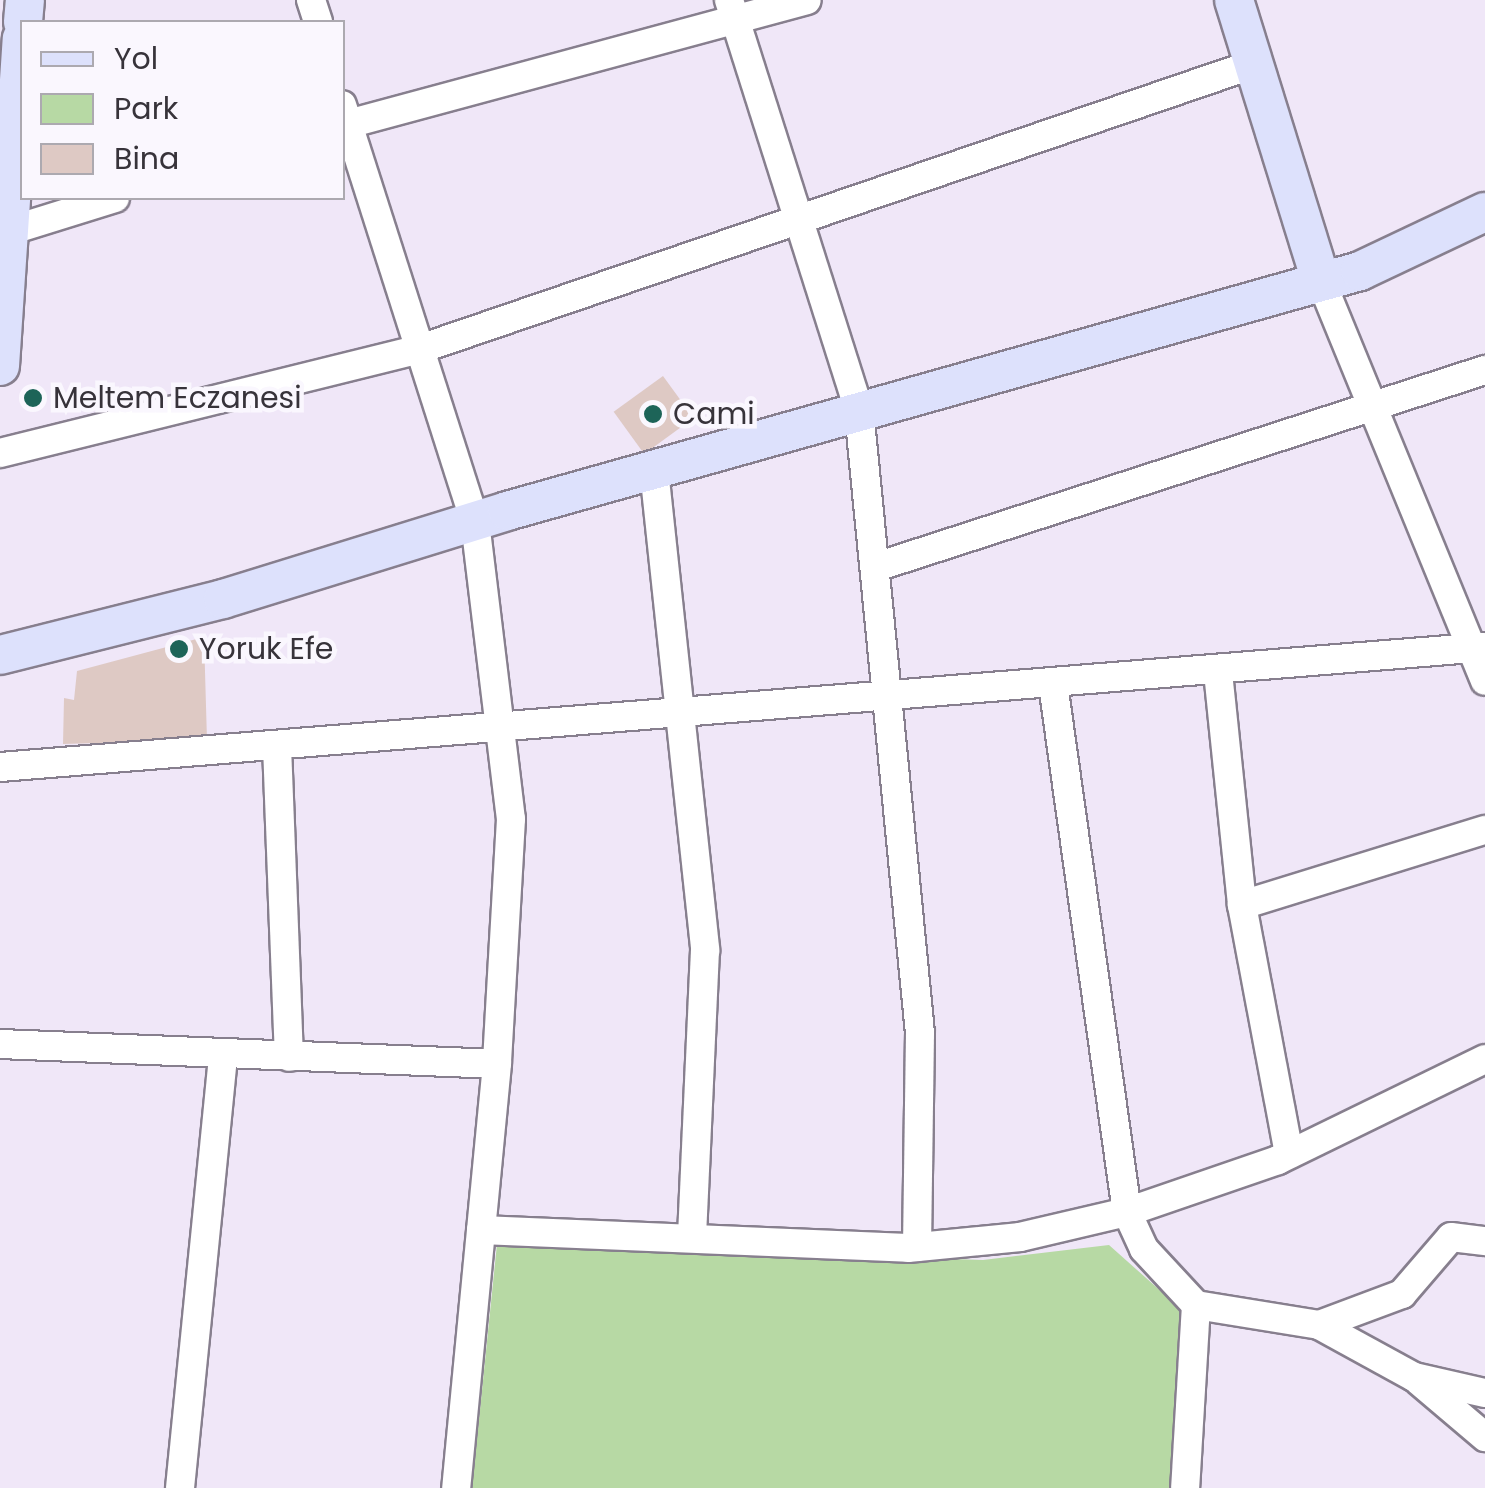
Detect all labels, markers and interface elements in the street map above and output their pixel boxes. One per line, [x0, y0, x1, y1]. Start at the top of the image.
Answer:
legend [20, 20, 345, 200]
text: Yol [114, 37, 158, 80]
text: Park [114, 87, 178, 130]
text: Bina [114, 137, 179, 180]
place label: Meltem Eczanesi [53, 380, 302, 416]
marker: Meltem Eczanesi [22, 387, 44, 409]
place label: Cami [673, 396, 755, 432]
marker: Cami [642, 403, 664, 425]
place label: Yoruk Efe [199, 631, 333, 667]
marker: Yoruk Efe [168, 638, 190, 660]

